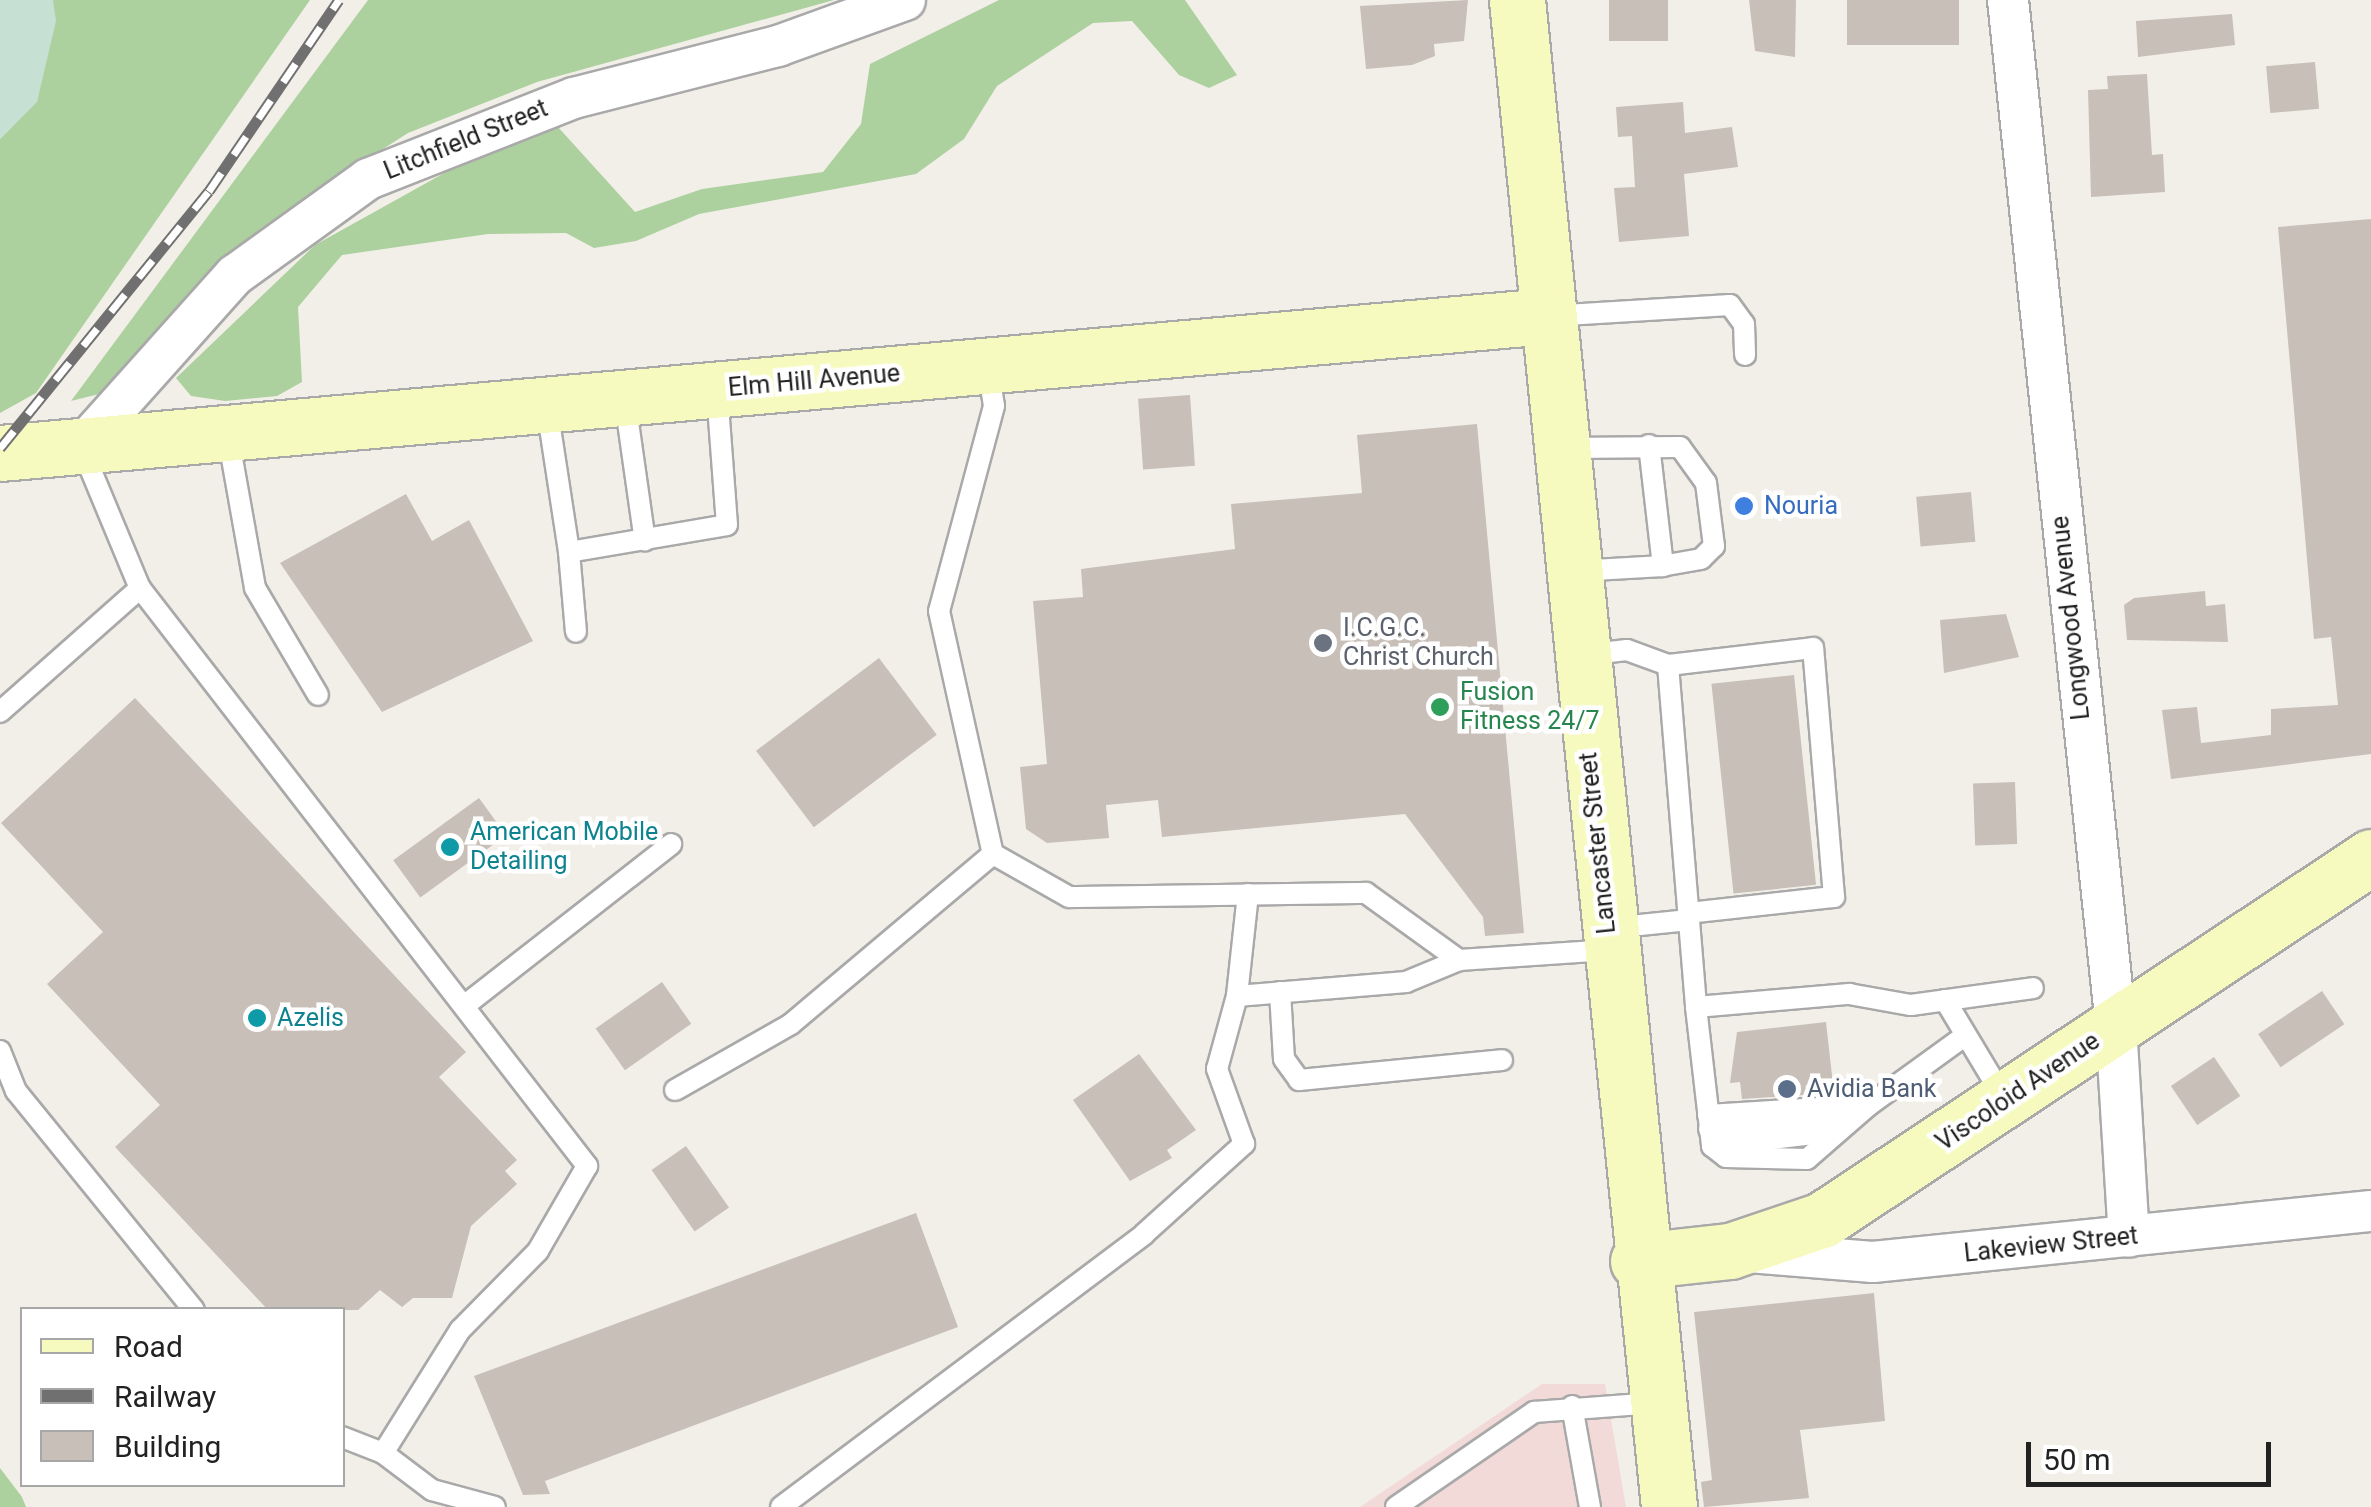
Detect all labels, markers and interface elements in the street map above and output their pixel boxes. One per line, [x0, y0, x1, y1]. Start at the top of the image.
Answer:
street label: Litchfield Street [380, 93, 552, 187]
street label: Elm Hill Avenue [727, 359, 901, 403]
place label: Nouria [1764, 491, 1838, 521]
marker: Nouria [1733, 495, 1755, 517]
street label: Longwood Avenue [2045, 515, 2097, 721]
place label: I.C.G.C. Christ Church [1343, 614, 1494, 673]
marker: I.C.G.C. Christ Church [1312, 632, 1334, 654]
place label: Fusion Fitness 24/7 [1460, 678, 1600, 737]
marker: Fusion Fitness 24/7 [1429, 696, 1451, 718]
street label: Lancaster Street [1574, 751, 1622, 935]
place label: American Mobile Detailing [470, 818, 658, 877]
marker: American Mobile Detailing [439, 836, 461, 858]
place label: Azelis [277, 1003, 344, 1033]
marker: Azelis [246, 1007, 268, 1029]
street label: Viscoloid Avenue [1931, 1026, 2105, 1158]
place label: Avidia Bank [1807, 1074, 1937, 1104]
marker: Avidia Bank [1776, 1078, 1798, 1100]
street label: Lakeview Street [1962, 1221, 2140, 1269]
legend [20, 1307, 345, 1487]
text: Road [114, 1329, 183, 1364]
text: Railway [114, 1379, 216, 1414]
scale bar [2031, 1422, 2276, 1484]
text: Building [114, 1429, 221, 1464]
text: 50 m [2043, 1442, 2110, 1477]

